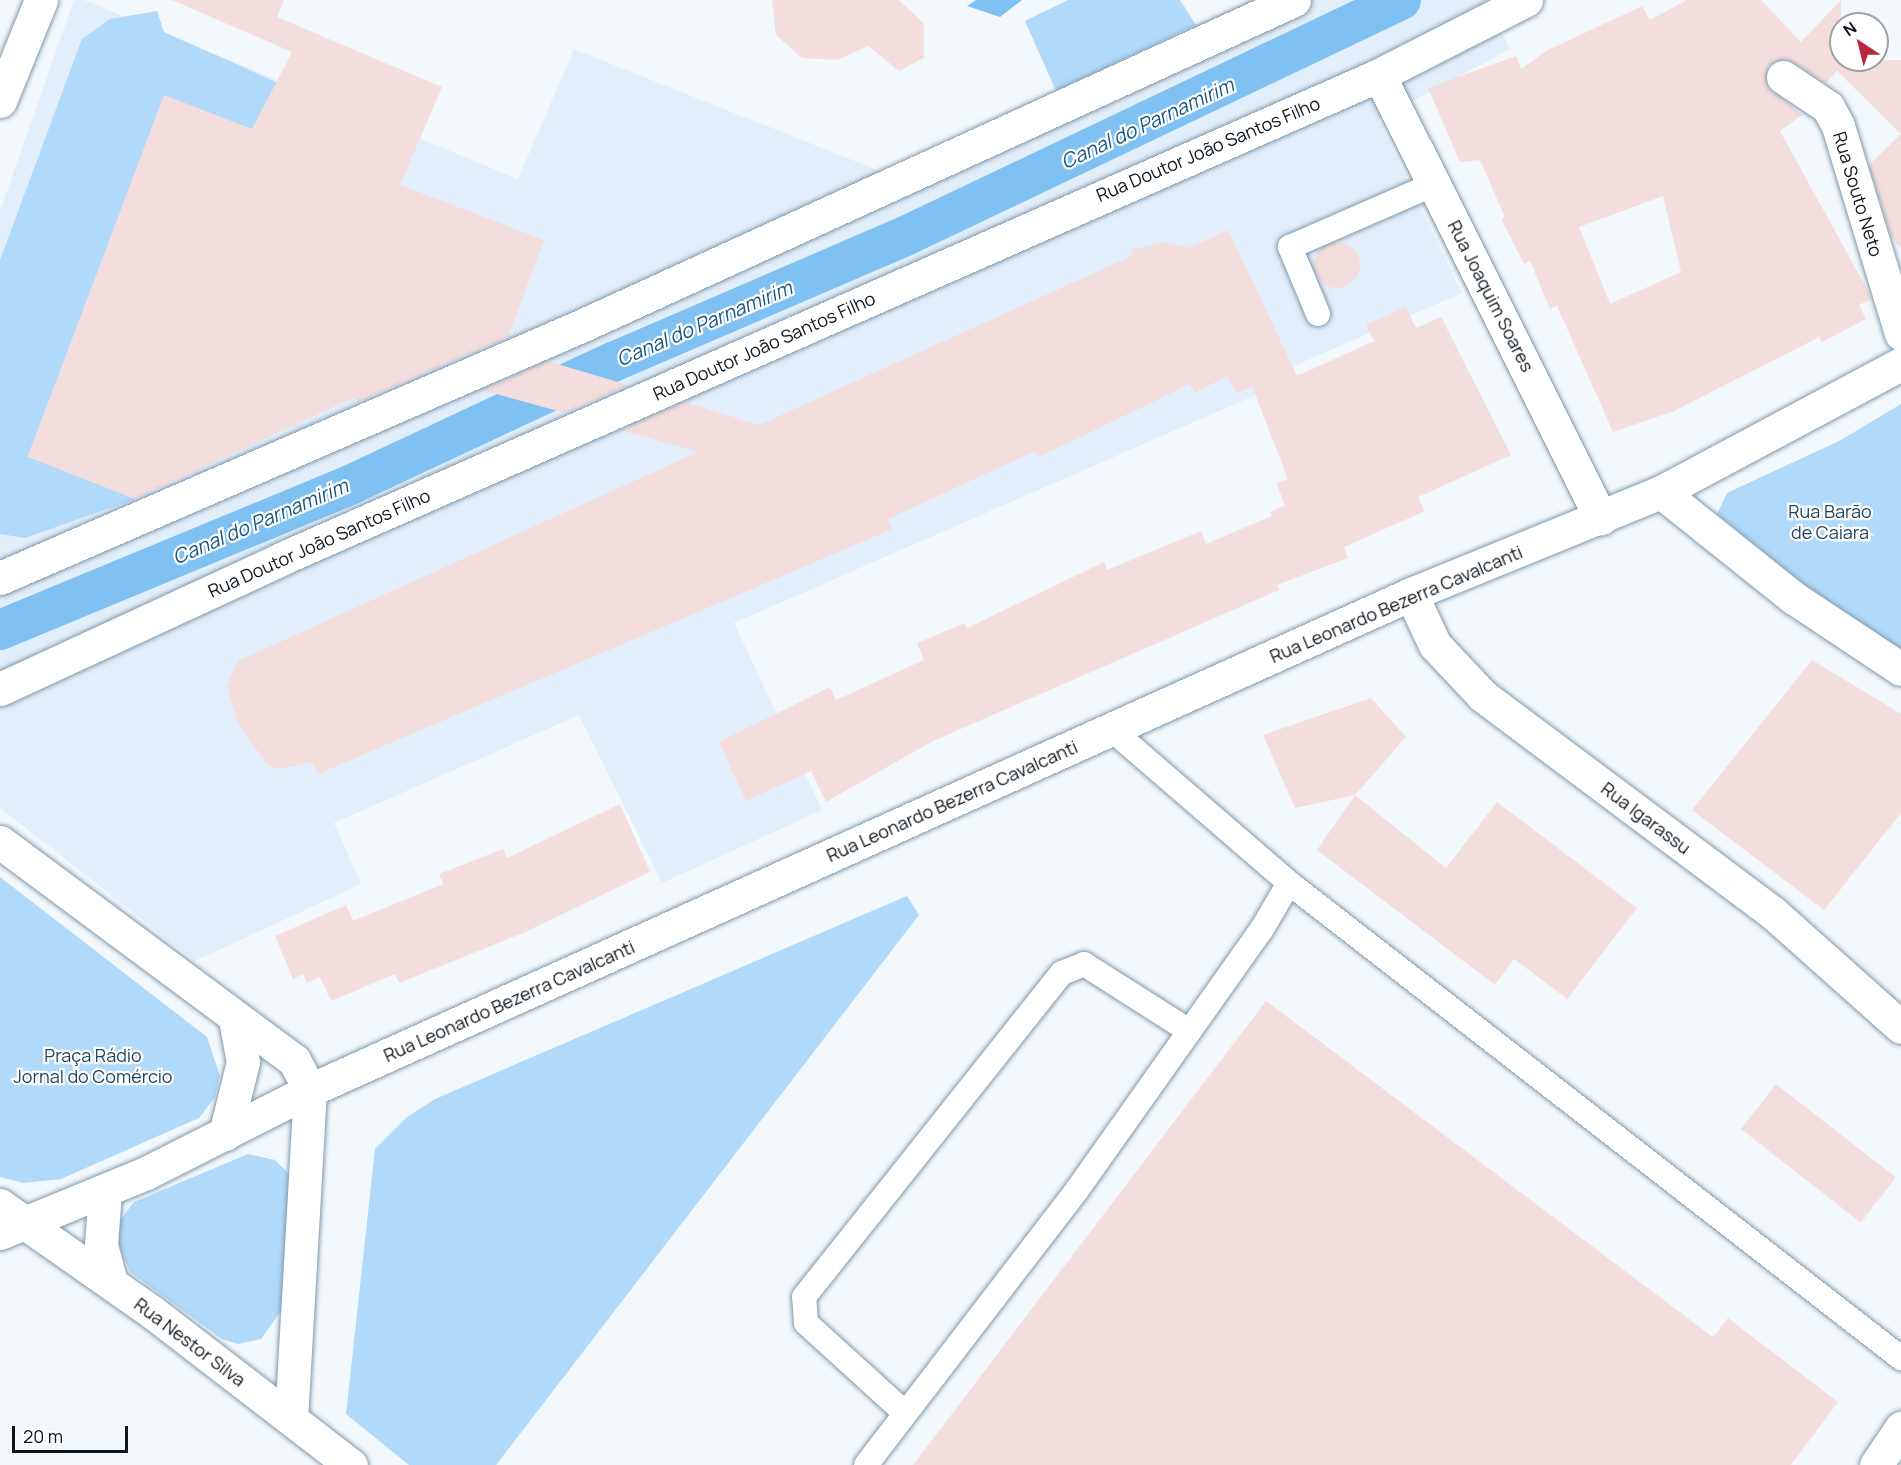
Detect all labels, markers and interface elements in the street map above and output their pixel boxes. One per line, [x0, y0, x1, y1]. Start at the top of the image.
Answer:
north arrow [1829, 12, 1889, 72]
text: N [1839, 17, 1861, 41]
water label: Canal do Parnamirim [1057, 72, 1237, 174]
street label: Rua Doutor João Santos Filho [1093, 92, 1323, 206]
street label: Rua Souto Neto [1829, 129, 1887, 259]
street label: Rua Joaquim Soares [1443, 217, 1539, 375]
water label: Canal do Parnamirim [613, 275, 795, 371]
street label: Rua Doutor João Santos Filho [650, 287, 878, 405]
water label: Canal do Parnamirim [169, 473, 351, 569]
street label: Rua Doutor João Santos Filho [205, 484, 433, 602]
park label: Rua Barão de Caiara [1788, 501, 1872, 544]
street label: Rua Leonardo Bezerra Cavalcanti [1266, 541, 1526, 667]
street label: Rua Leonardo Bezerra Cavalcanti [823, 736, 1081, 866]
street label: Rua Igarassu [1597, 777, 1695, 859]
street label: Rua Leonardo Bezerra Cavalcanti [380, 936, 638, 1066]
park label: Praça Rádio Jornal do Comércio [13, 1045, 173, 1088]
street label: Rua Nestor Silva [130, 1293, 250, 1391]
scale bar [15, 1414, 130, 1452]
text: 20 m [23, 1424, 63, 1448]

